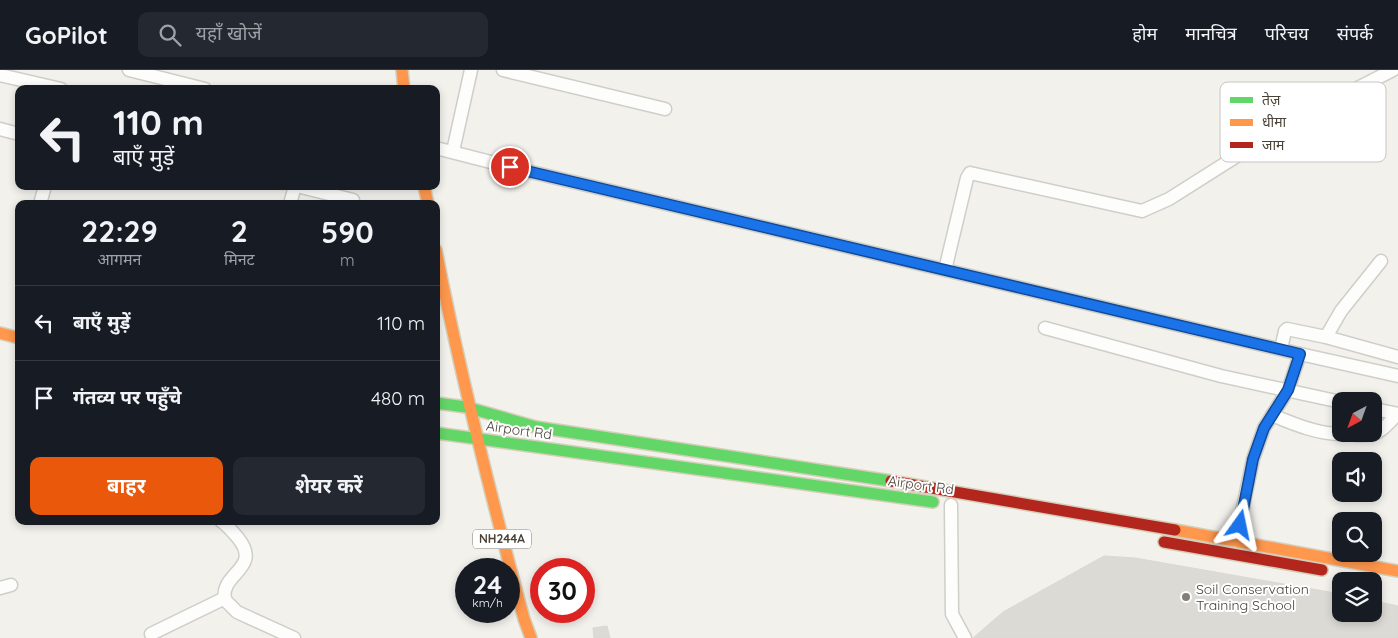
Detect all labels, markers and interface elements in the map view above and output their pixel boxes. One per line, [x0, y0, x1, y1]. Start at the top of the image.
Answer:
search box [138, 12, 488, 57]
text: GoPilot [25, 20, 108, 50]
icon: search [156, 21, 184, 49]
text: यहाँ खोजें [196, 21, 262, 45]
text: होम [1132, 22, 1157, 45]
text: मानचित्र [1185, 22, 1237, 45]
text: परिचय [1265, 22, 1309, 45]
text: संपर्क [1337, 22, 1373, 45]
legend [1220, 82, 1386, 162]
text: तेज़ [1262, 91, 1281, 109]
text: 110 m [113, 100, 204, 144]
icon: left [30, 105, 95, 170]
text: धीमा [1262, 113, 1287, 131]
text: जाम [1262, 136, 1285, 154]
text: बाएँ मुड़ें [113, 143, 174, 171]
pin [489, 146, 531, 188]
icon: arrive [496, 153, 524, 181]
text: 22:29 [81, 212, 158, 250]
text: 2 [231, 212, 248, 250]
text: 590 [321, 213, 374, 251]
text: आगमन [98, 249, 141, 269]
text: मिनट [224, 249, 255, 269]
text: m [340, 250, 355, 270]
icon: left [30, 309, 58, 337]
text: बाएँ मुड़ें [73, 310, 130, 334]
text: 110 m [377, 311, 425, 335]
icon: arrive [30, 384, 58, 412]
text: गंतव्य पर पहुँचे [73, 385, 181, 409]
text: 480 m [371, 386, 425, 410]
north arrow [1332, 392, 1382, 442]
map controls [1332, 392, 1382, 622]
street label: Airport Rd [485, 416, 553, 444]
button: sound [1332, 452, 1382, 502]
button: बाहर [30, 457, 223, 515]
button: शेयर करें [233, 457, 425, 515]
street label: Airport Rd [887, 471, 955, 499]
position arrow [1213, 498, 1265, 550]
button: search [1332, 512, 1382, 562]
road number: NH244A [473, 529, 531, 548]
speed limit sign: 30 [530, 558, 595, 623]
text: 24 [473, 569, 502, 600]
button: layers [1332, 572, 1382, 622]
place label: Soil Conservation Training School [1196, 580, 1309, 614]
marker: Soil Conservation Training School [1180, 591, 1192, 603]
text: km/h [472, 595, 503, 610]

